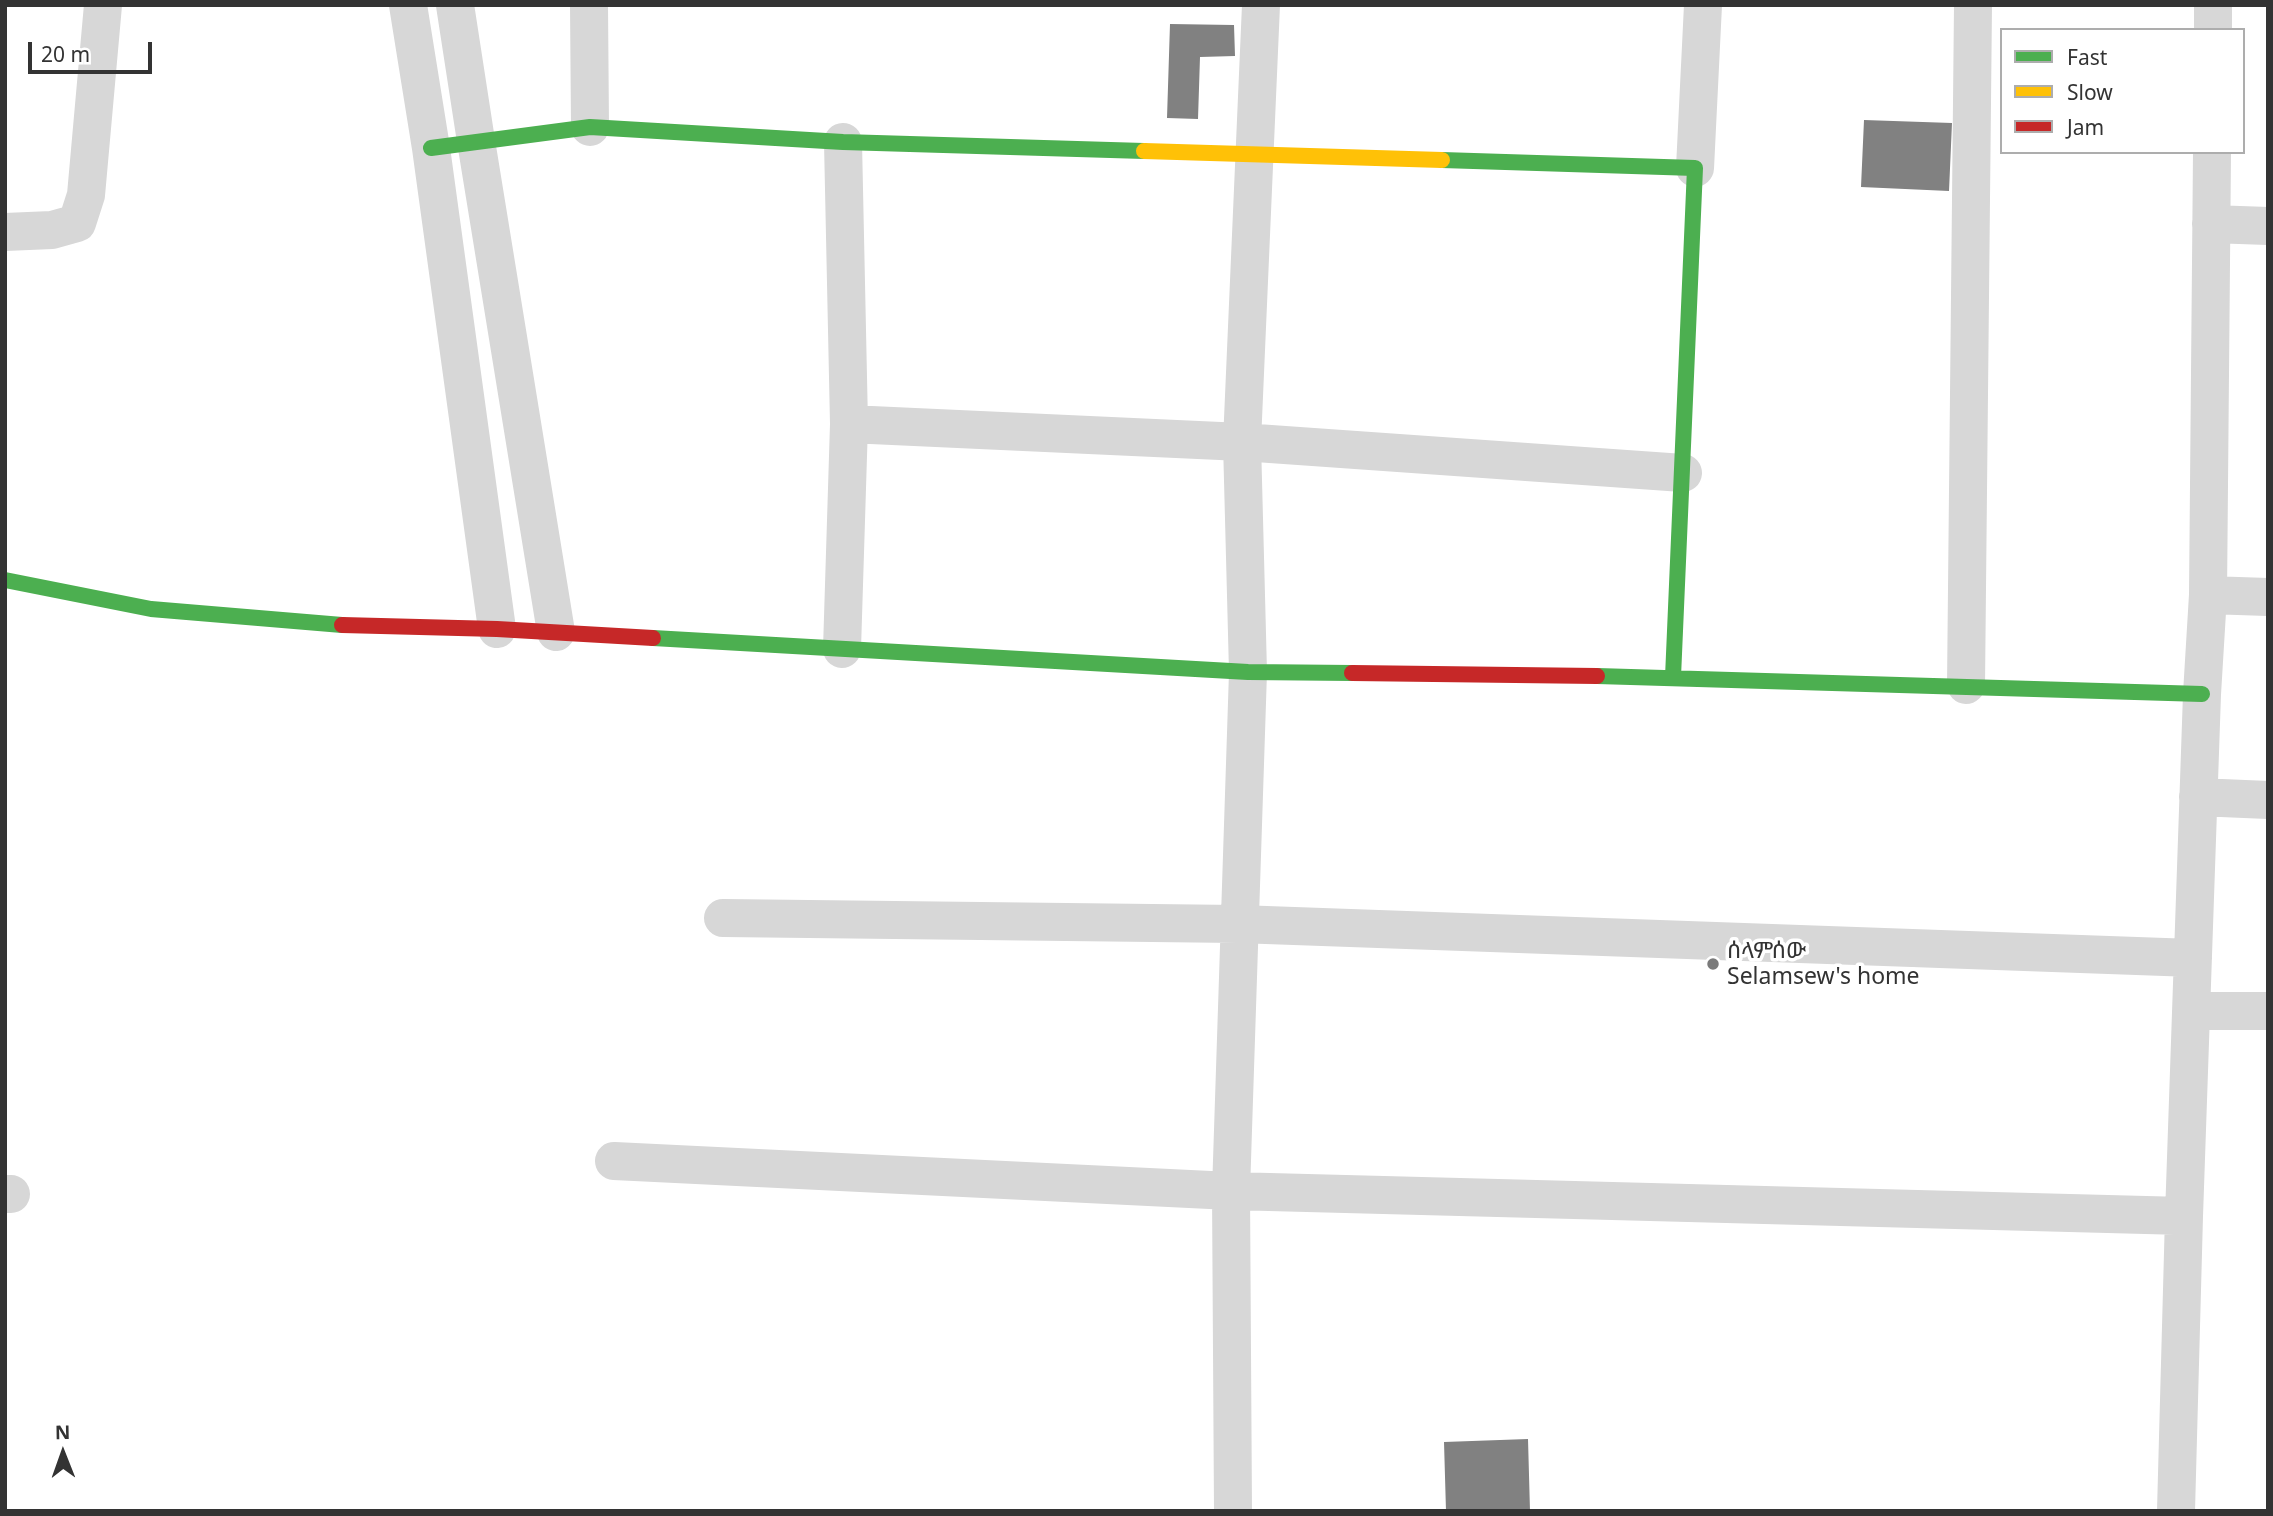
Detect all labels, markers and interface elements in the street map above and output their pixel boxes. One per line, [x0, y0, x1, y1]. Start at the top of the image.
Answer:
scale bar [32, 28, 156, 72]
legend [2000, 28, 2245, 154]
text: 20 m [41, 40, 90, 68]
text: Fast [2067, 43, 2107, 71]
text: Slow [2067, 78, 2113, 106]
text: Jam [2067, 113, 2104, 141]
place label: ሰላምሰው Selamsew's home [1727, 937, 1920, 991]
marker: ሰላምሰው Selamsew's home [1705, 956, 1721, 972]
north arrow [28, 1418, 98, 1488]
text: N [55, 1419, 71, 1445]

